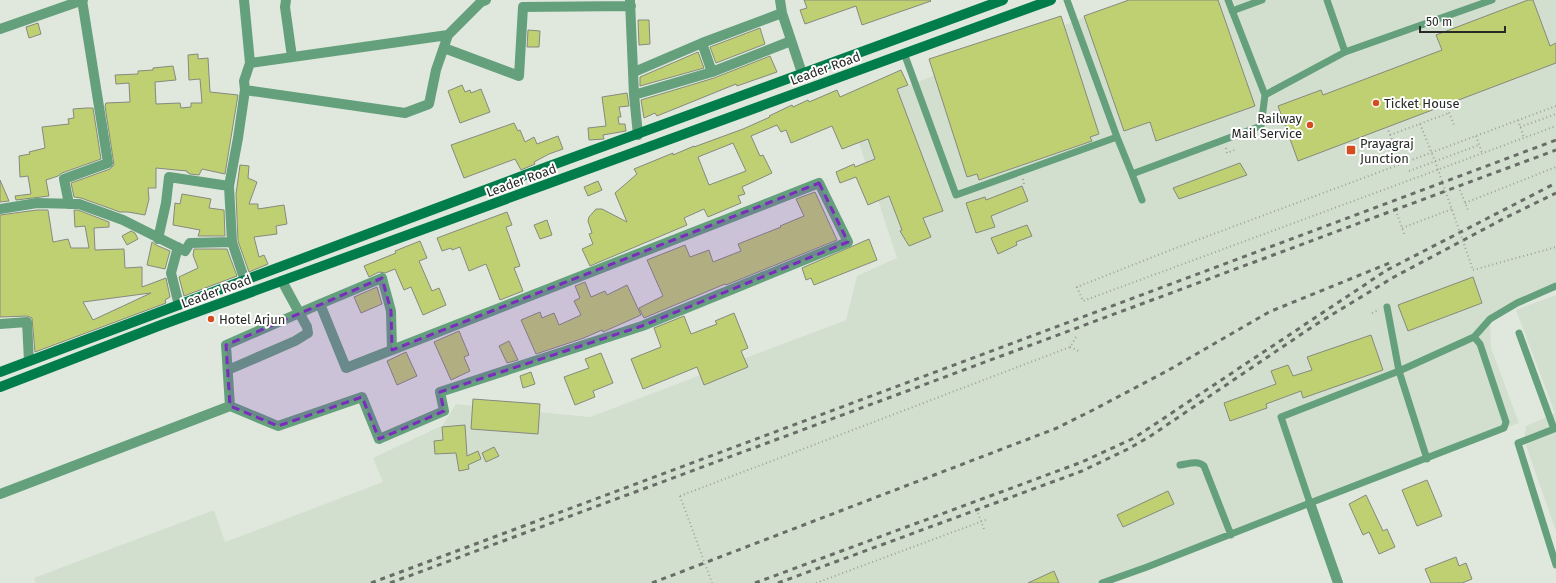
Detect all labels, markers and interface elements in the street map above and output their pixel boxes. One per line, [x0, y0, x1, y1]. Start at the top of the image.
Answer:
scale bar [1420, 8, 1505, 34]
text: 50 m [1426, 15, 1452, 29]
street label: Leader Road [788, 49, 862, 88]
place label: Ticket House [1384, 96, 1460, 111]
marker: Ticket House [1371, 98, 1381, 108]
place label: Railway Mail Service [1232, 111, 1303, 141]
marker: Railway Mail Service [1305, 120, 1315, 130]
place label: Prayagraj Junction [1360, 136, 1414, 166]
marker: Prayagraj Junction [1345, 144, 1357, 156]
street label: Leader Road [484, 161, 558, 200]
street label: Leader Road [179, 272, 253, 311]
place label: Hotel Arjun [219, 312, 285, 327]
marker: Hotel Arjun [206, 314, 216, 324]

